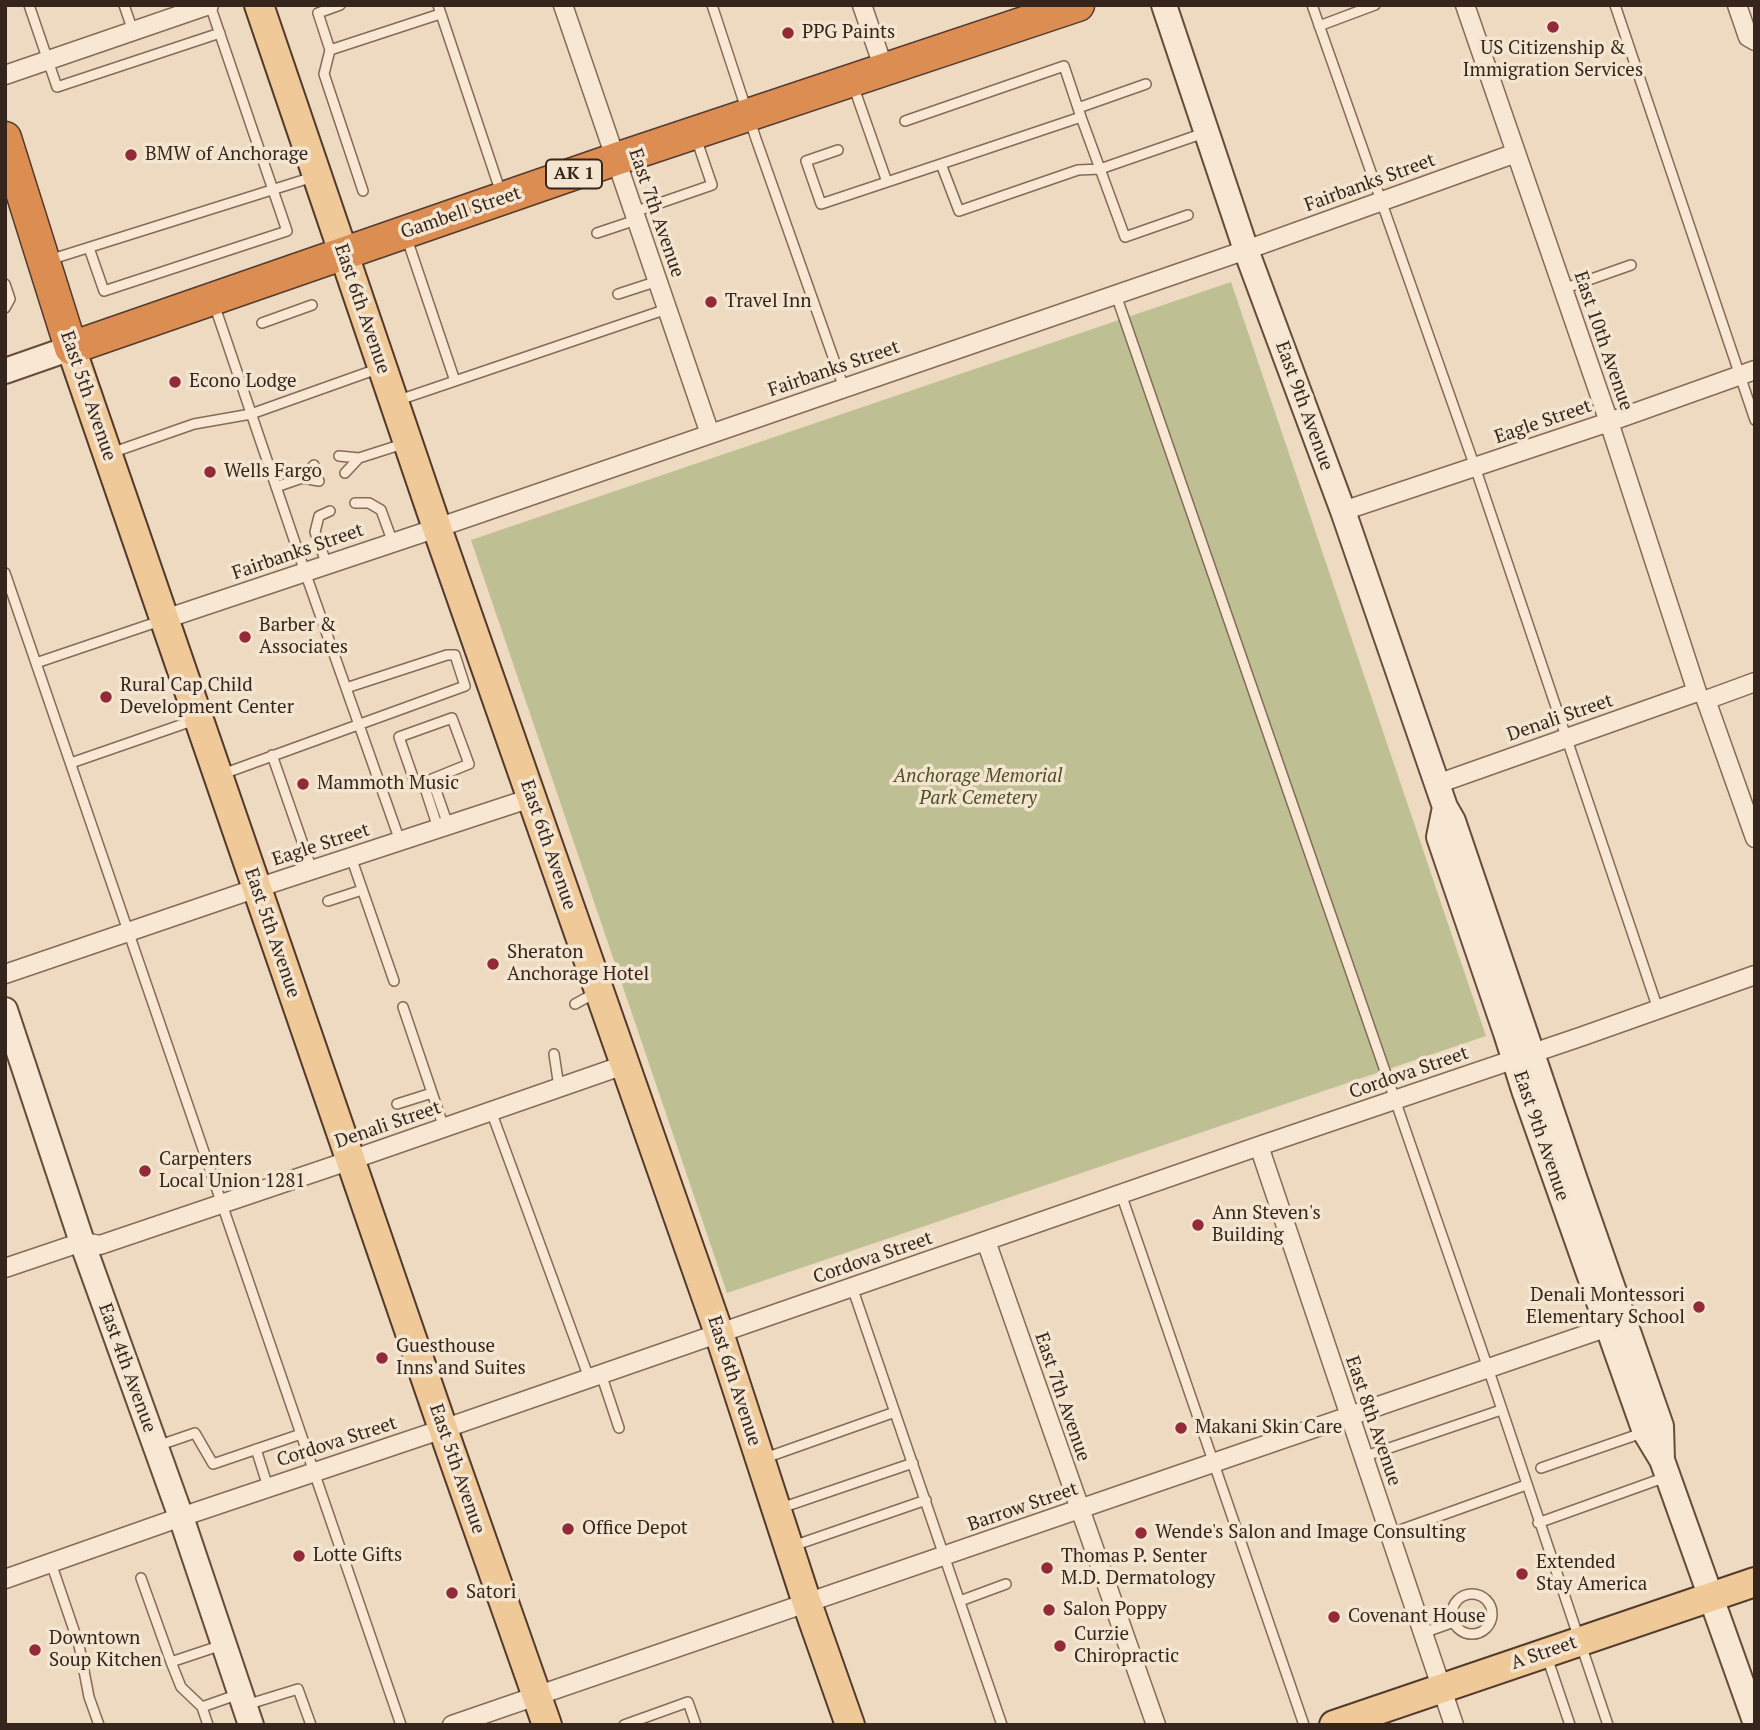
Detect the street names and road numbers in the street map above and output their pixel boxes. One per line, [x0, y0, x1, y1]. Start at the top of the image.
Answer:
street label: East 7th Avenue [623, 146, 689, 280]
street label: Fairbanks Street [1301, 149, 1439, 217]
road number: AK 1 [546, 160, 602, 188]
street label: Gambell Street [398, 182, 524, 244]
street label: East 6th Avenue [329, 241, 395, 377]
street label: East 10th Avenue [1568, 268, 1638, 414]
street label: East 5th Avenue [55, 328, 121, 464]
street label: Fairbanks Street [765, 336, 903, 402]
street label: East 9th Avenue [1270, 338, 1338, 474]
street label: Eagle Street [1491, 395, 1595, 449]
street label: Fairbanks Street [229, 519, 367, 585]
street label: Denali Street [1504, 689, 1616, 747]
street label: East 6th Avenue [515, 777, 581, 913]
street label: Eagle Street [269, 819, 373, 871]
street label: East 5th Avenue [239, 865, 305, 1001]
street label: Cordova Street [1346, 1042, 1472, 1104]
street label: East 9th Avenue [1508, 1068, 1574, 1204]
street label: Denali Street [332, 1096, 444, 1154]
street label: Cordova Street [810, 1227, 936, 1289]
street label: East 4th Avenue [93, 1300, 161, 1436]
street label: East 6th Avenue [702, 1313, 766, 1449]
street label: East 7th Avenue [1029, 1330, 1095, 1464]
street label: East 8th Avenue [1340, 1353, 1406, 1489]
street label: East 5th Avenue [424, 1401, 490, 1537]
street label: Cordova Street [274, 1412, 400, 1472]
street label: Barrow Street [965, 1477, 1081, 1537]
street label: A Street [1508, 1631, 1580, 1675]

